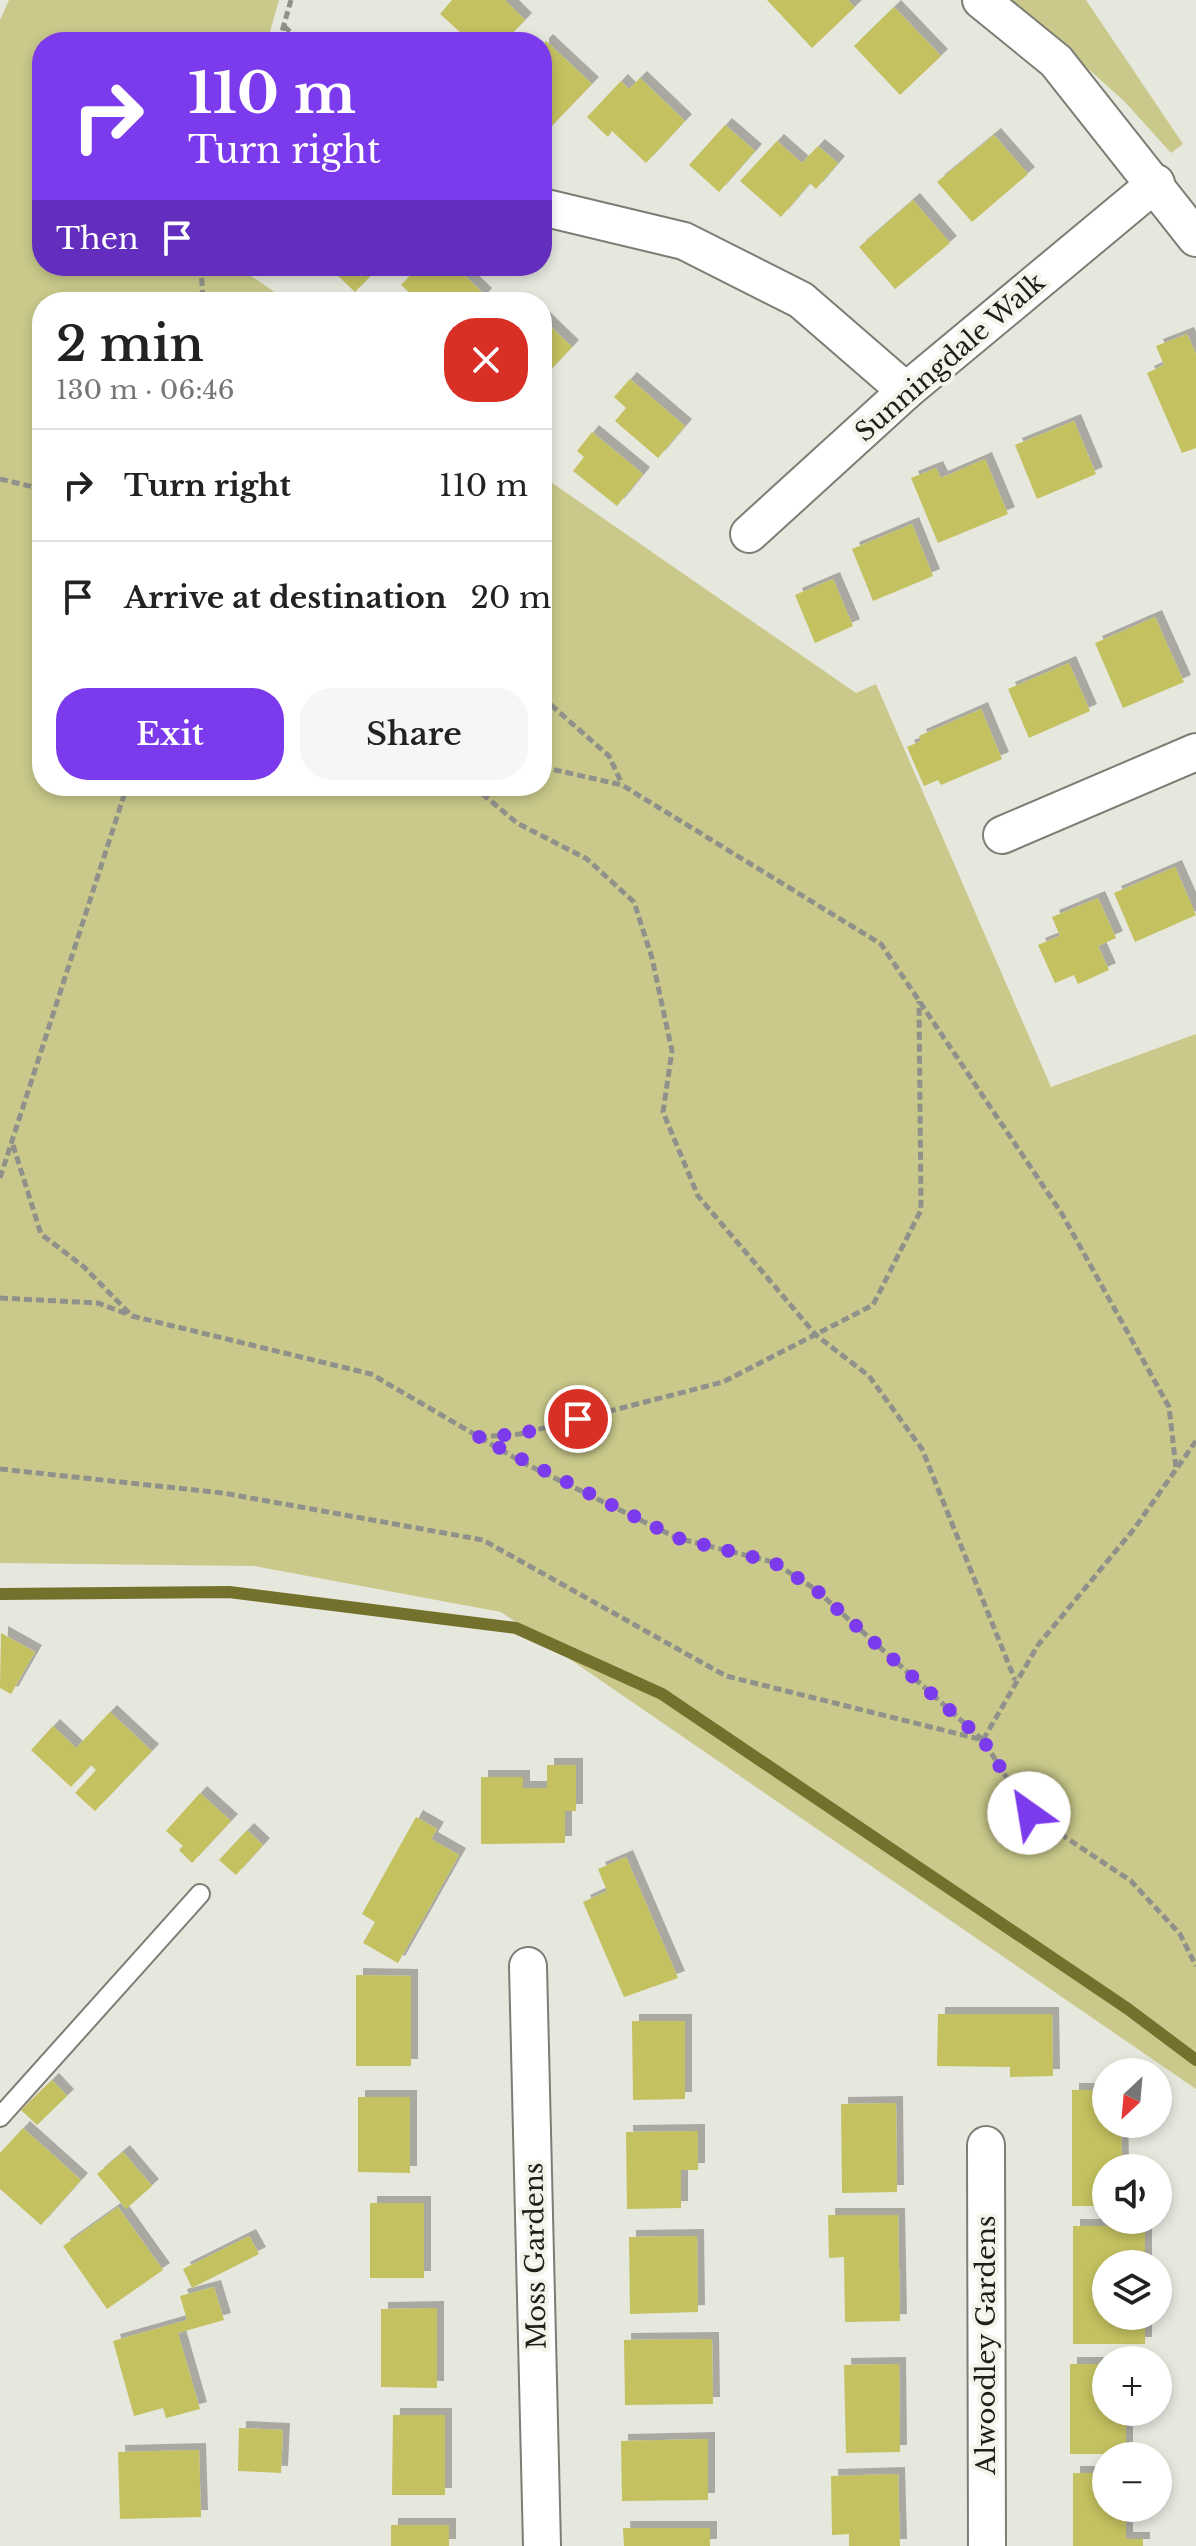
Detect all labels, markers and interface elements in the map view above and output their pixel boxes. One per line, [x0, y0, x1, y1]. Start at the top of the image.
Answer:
text: 110 m [188, 59, 356, 128]
icon: right [56, 64, 160, 168]
text: Turn right [188, 128, 381, 173]
icon: arrive [155, 216, 199, 260]
text: Then [56, 220, 139, 257]
street label: Sunningdale Walk [849, 266, 1051, 448]
text: 2 min [56, 314, 204, 374]
button: close [444, 318, 528, 402]
text: 130 m · 06:46 [56, 374, 235, 406]
icon: right [56, 463, 100, 507]
text: Turn right [124, 467, 291, 504]
text: 110 m [439, 467, 528, 504]
icon: arrive [56, 575, 100, 619]
text: Arrive at destination [124, 579, 447, 616]
text: 20 m [471, 579, 551, 616]
button: Exit [56, 688, 284, 780]
button: Share [300, 688, 528, 780]
pin [544, 1385, 612, 1453]
icon: arrive [556, 1397, 600, 1441]
position arrow [987, 1771, 1071, 1855]
north arrow [1092, 2058, 1172, 2138]
map controls [1092, 2058, 1172, 2522]
button: sound [1092, 2154, 1172, 2234]
street label: Moss Gardens [517, 2162, 553, 2350]
street label: Alwoodley Gardens [970, 2215, 1002, 2476]
button: layers [1092, 2250, 1172, 2330]
button: + [1092, 2346, 1172, 2426]
button: − [1092, 2442, 1172, 2522]

